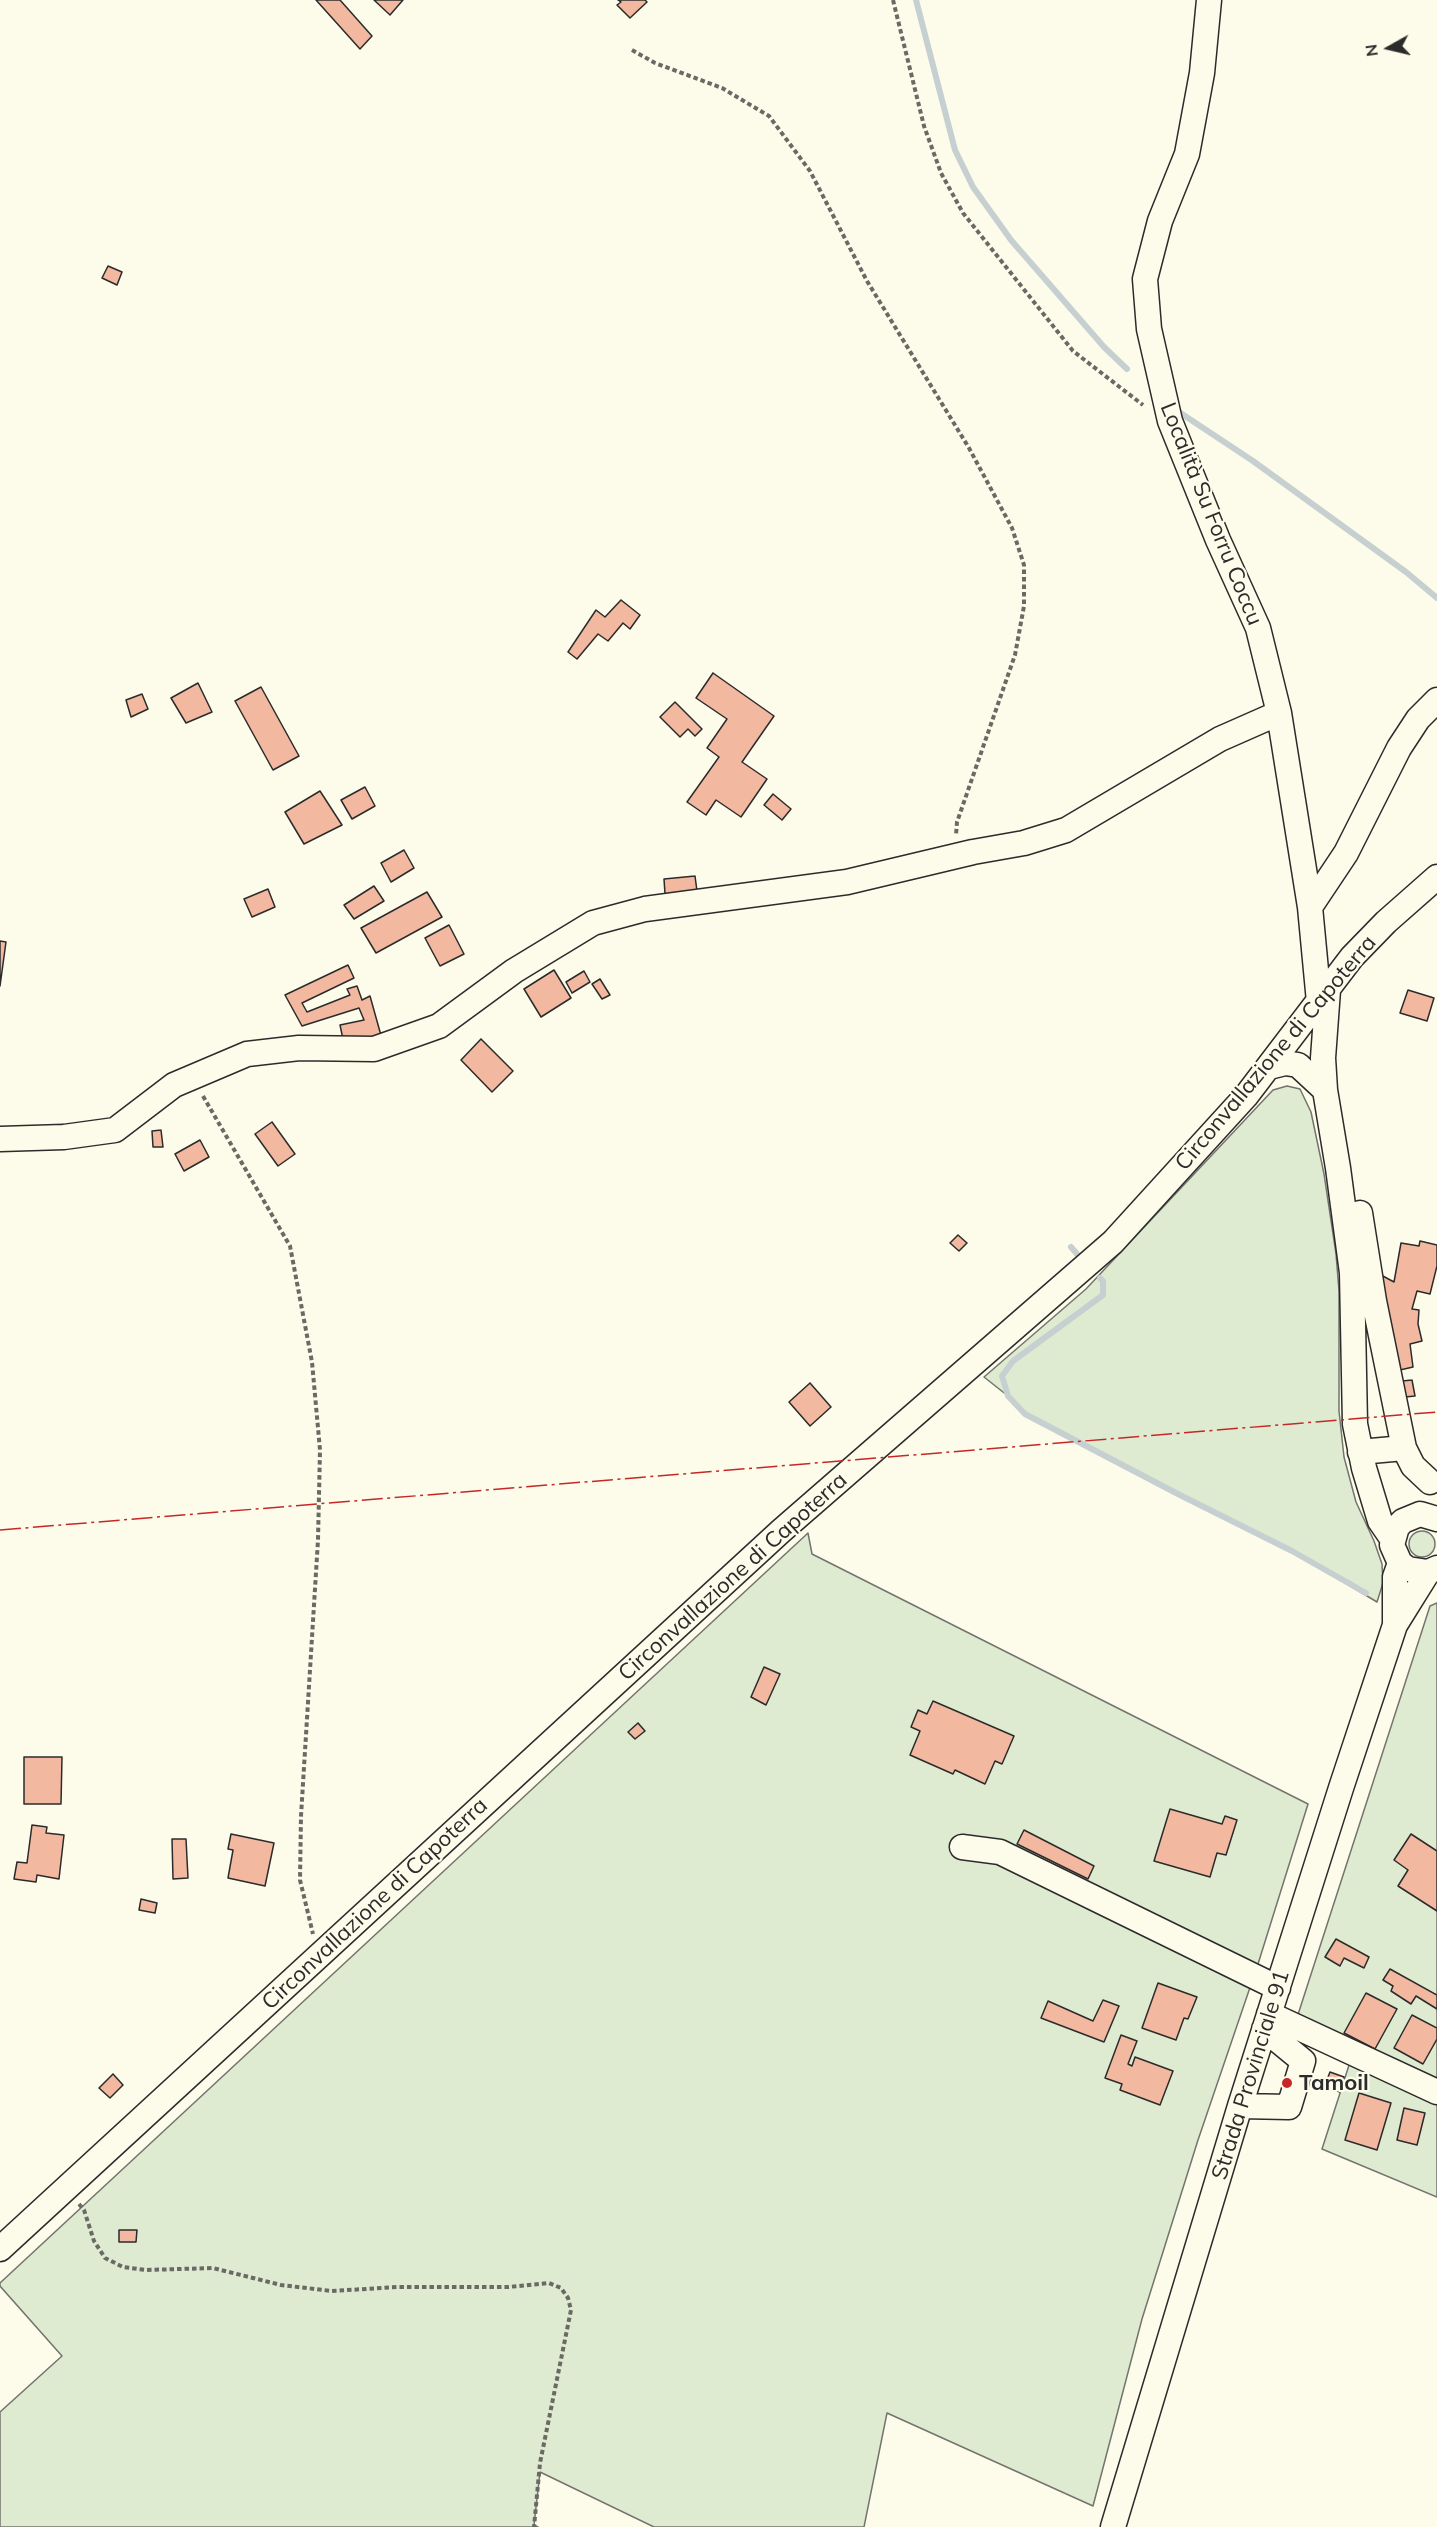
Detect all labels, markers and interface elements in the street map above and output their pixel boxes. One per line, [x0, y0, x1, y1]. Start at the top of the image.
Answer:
north arrow [1359, 18, 1419, 78]
text: N [1360, 43, 1382, 58]
street label: Località Su Forru Coccu [1154, 399, 1268, 629]
street label: Circonvallazione di Capoterra [1170, 930, 1382, 1176]
street label: Circonvallazione di Capoterra [613, 1467, 853, 1687]
street label: Circonvallazione di Capoterra [257, 1793, 493, 2015]
street label: Strada Provinciale 91 [1207, 1967, 1295, 2183]
place label: Tamoil [1299, 2070, 1369, 2096]
marker: Tamoil [1280, 2076, 1294, 2090]

